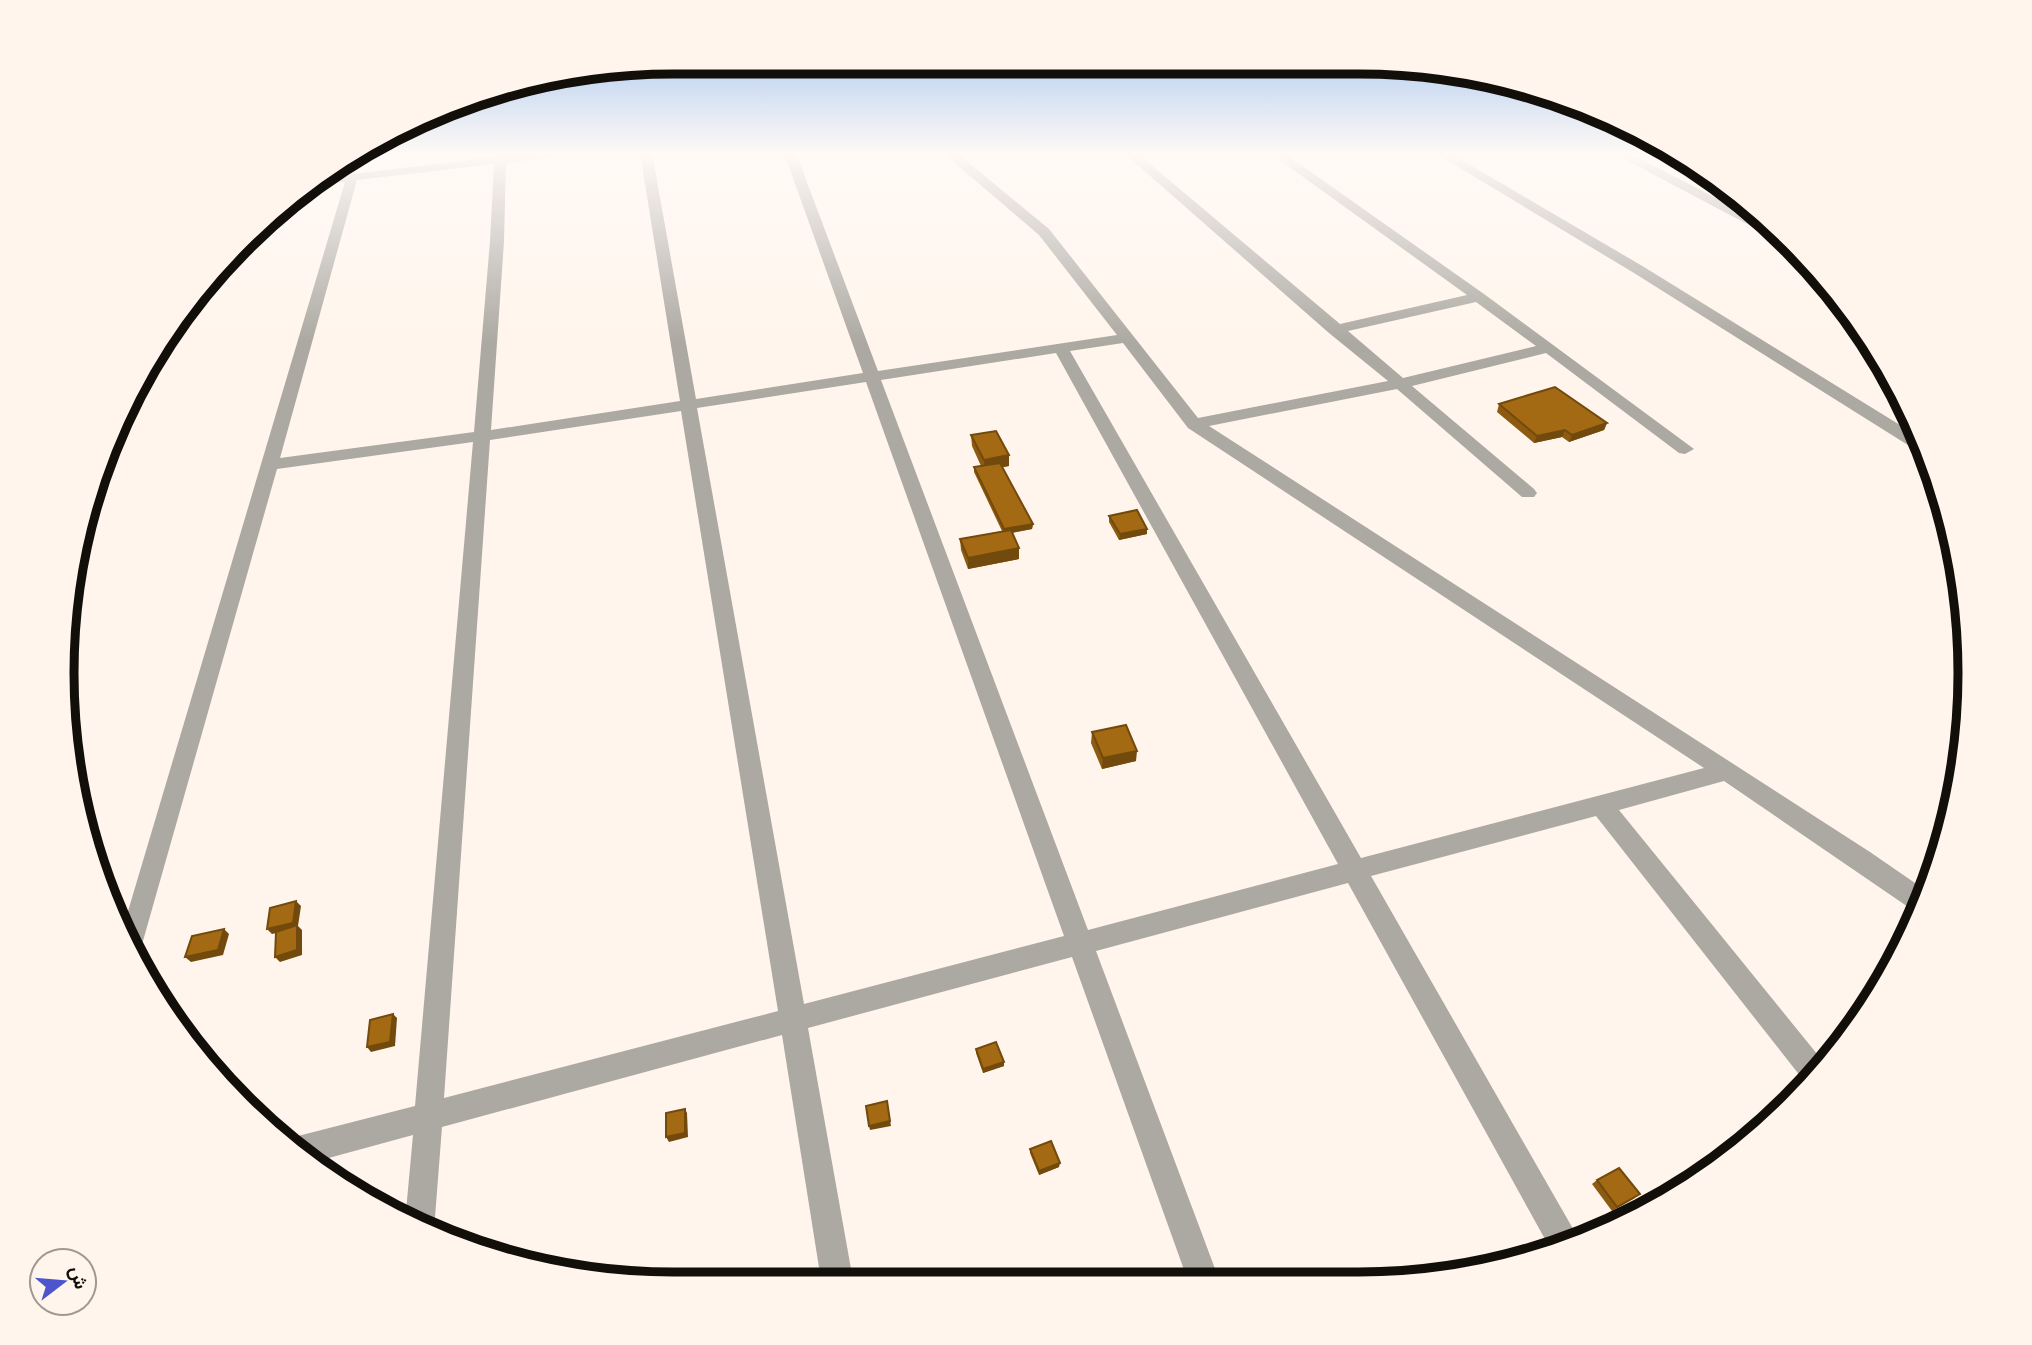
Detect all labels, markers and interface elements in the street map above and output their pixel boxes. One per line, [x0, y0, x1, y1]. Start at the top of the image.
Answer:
north arrow [28, 1247, 98, 1317]
text: ش [65, 1263, 93, 1292]

